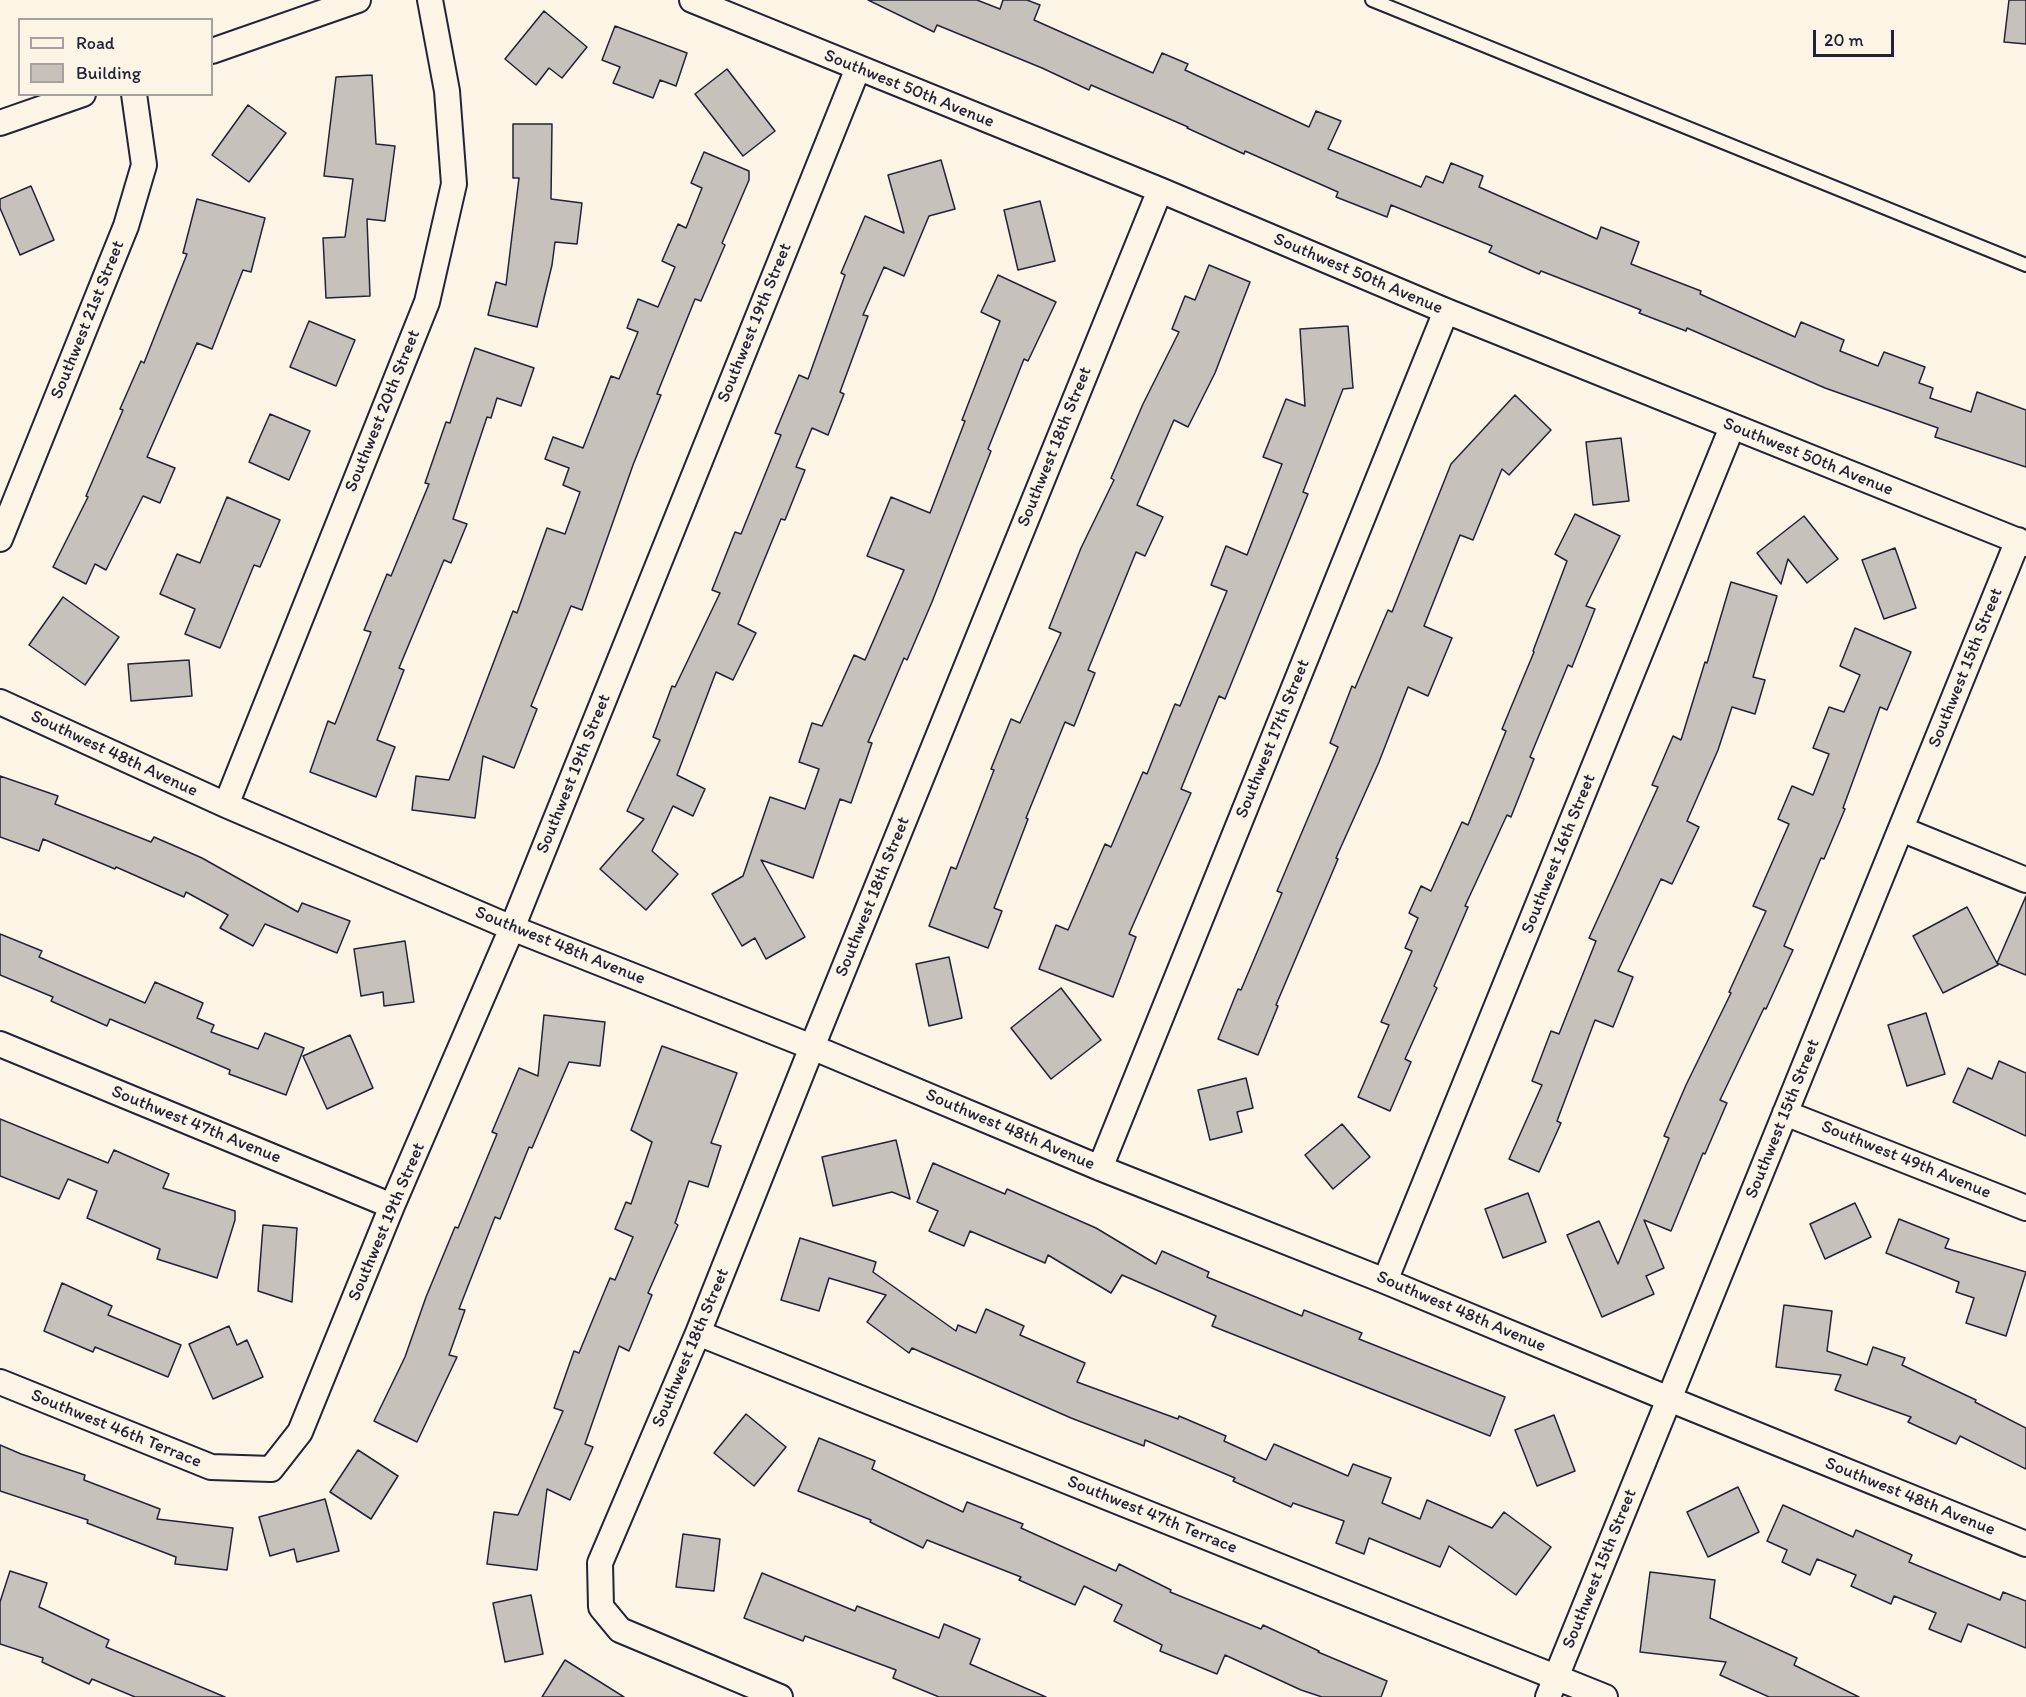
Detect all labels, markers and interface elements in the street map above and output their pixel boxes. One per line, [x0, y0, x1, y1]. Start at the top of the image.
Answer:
legend [18, 18, 213, 96]
scale bar [1816, 18, 1897, 56]
text: 20 m [1824, 29, 1864, 51]
text: Road [76, 32, 115, 54]
street label: Southwest 50th Avenue [821, 45, 997, 133]
text: Building [76, 62, 141, 84]
street label: Southwest 50th Avenue [1270, 229, 1446, 319]
street label: Southwest 21st Street [46, 238, 130, 402]
street label: Southwest 19th Street [713, 240, 797, 406]
street label: Southwest 20th Street [341, 327, 425, 495]
street label: Southwest 18th Street [1013, 364, 1097, 530]
street label: Southwest 50th Avenue [1720, 413, 1896, 501]
street label: Southwest 15th Street [1924, 585, 2008, 751]
street label: Southwest 17th Street [1231, 656, 1315, 822]
street label: Southwest 19th Street [532, 691, 616, 857]
street label: Southwest 48th Avenue [27, 706, 201, 802]
street label: Southwest 16th Street [1517, 771, 1601, 937]
street label: Southwest 18th Street [831, 814, 915, 980]
street label: Southwest 48th Avenue [472, 902, 648, 990]
street label: Southwest 15th Street [1741, 1036, 1825, 1202]
street label: Southwest 47th Avenue [108, 1081, 284, 1169]
street label: Southwest 48th Avenue [922, 1085, 1098, 1175]
street label: Southwest 49th Avenue [1818, 1116, 1994, 1204]
street label: Southwest 19th Street [344, 1139, 430, 1305]
street label: Southwest 18th Street [648, 1265, 734, 1431]
street label: Southwest 48th Avenue [1373, 1267, 1549, 1357]
street label: Southwest 46th Terrace [28, 1385, 204, 1473]
street label: Southwest 48th Avenue [1822, 1453, 1998, 1541]
street label: Southwest 47th Terrace [1064, 1471, 1240, 1559]
street label: Southwest 15th Street [1558, 1486, 1642, 1652]

